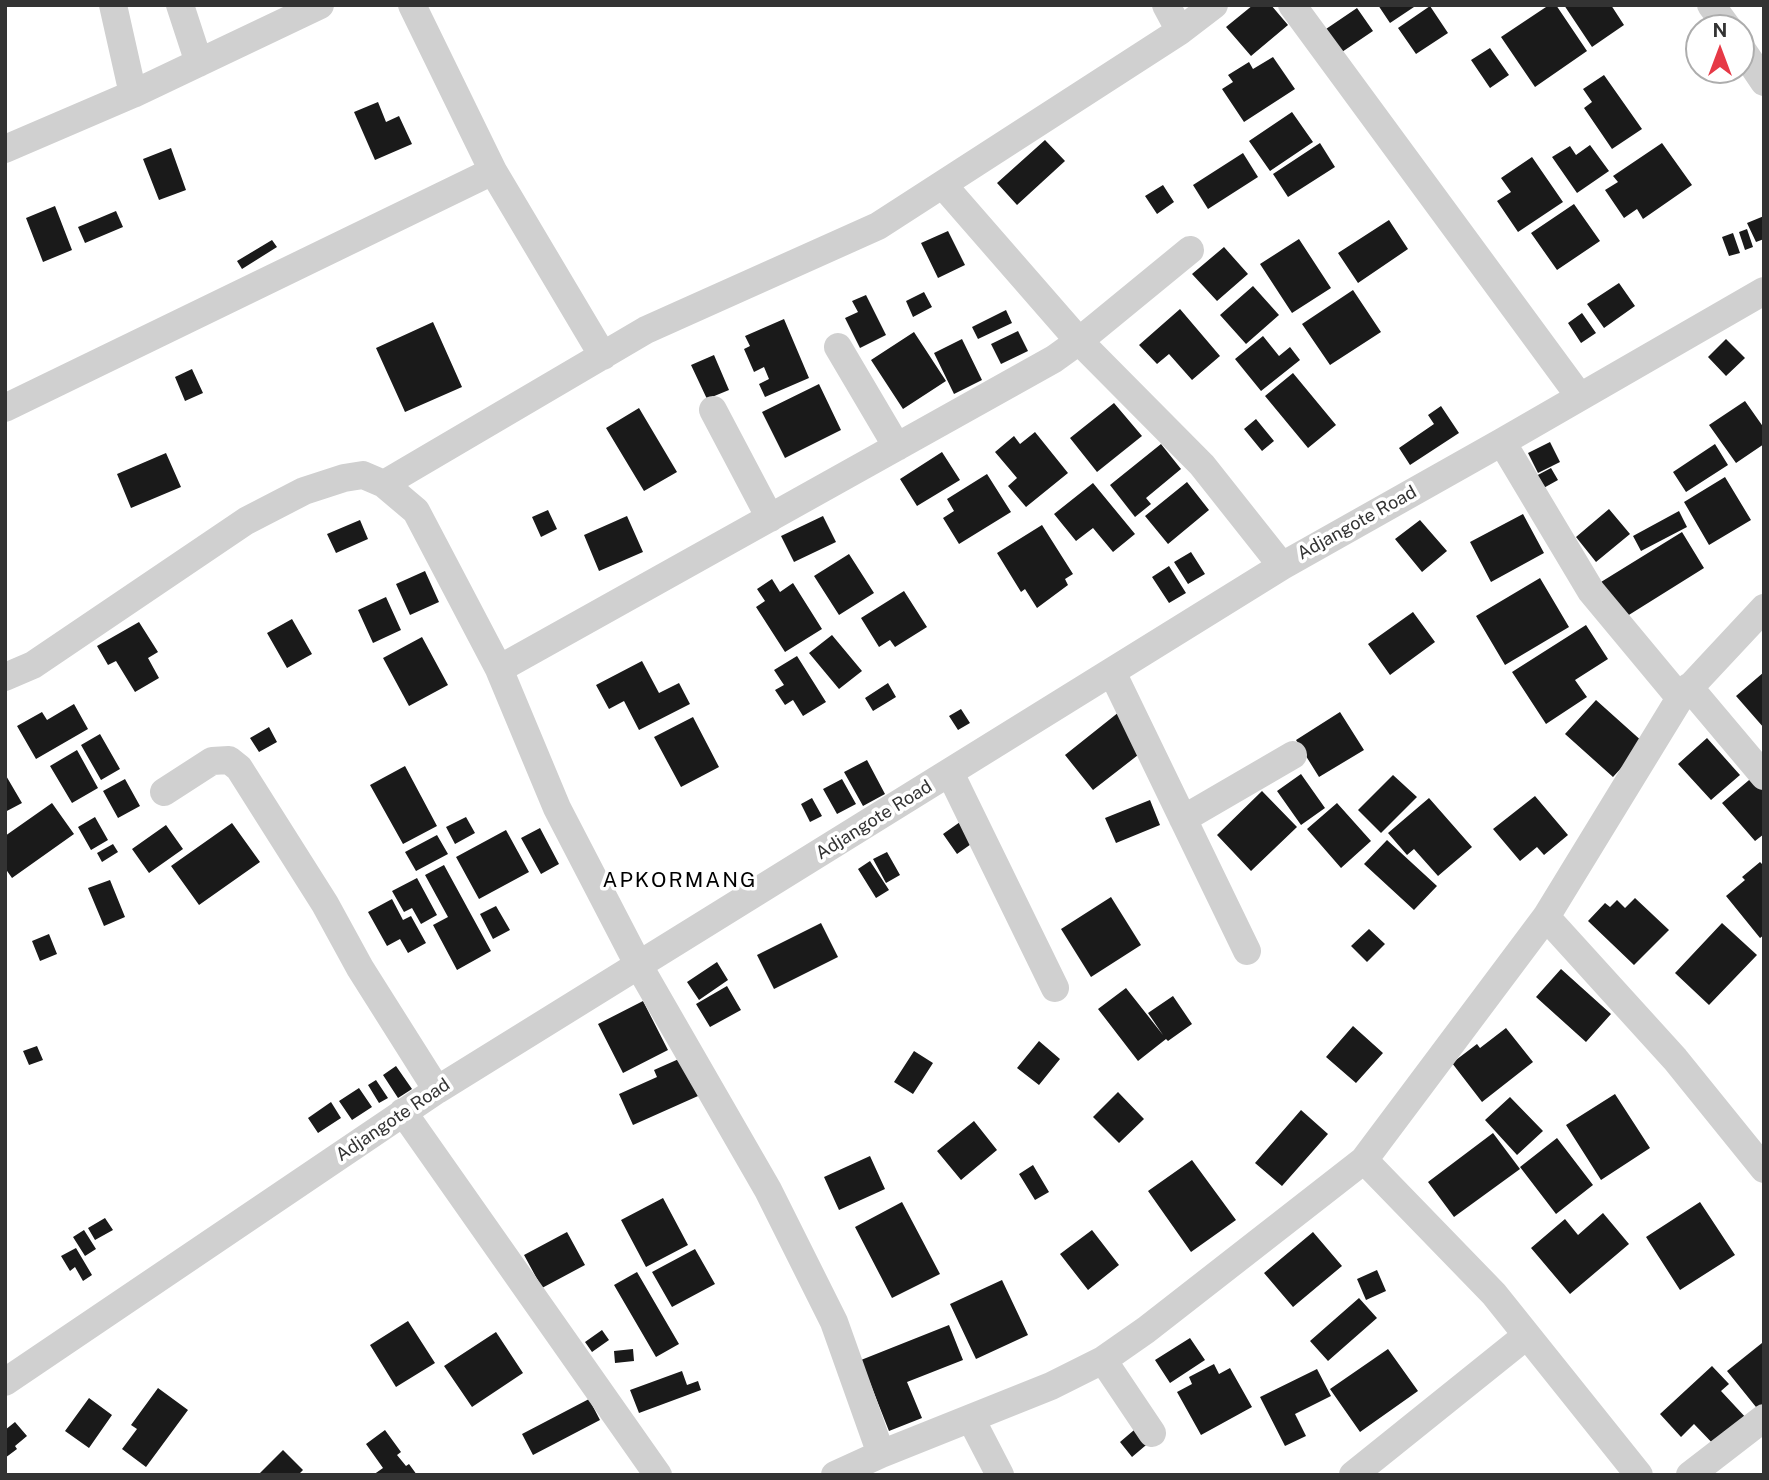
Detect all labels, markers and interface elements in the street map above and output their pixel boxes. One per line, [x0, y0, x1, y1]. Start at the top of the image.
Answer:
north arrow [1685, 14, 1755, 84]
text: N [1713, 19, 1727, 41]
street label: Adjangote Road [1294, 481, 1420, 565]
street label: Adjangote Road [812, 776, 936, 864]
district label: APKORMANG [604, 868, 756, 894]
street label: Adjangote Road [332, 1074, 454, 1166]

